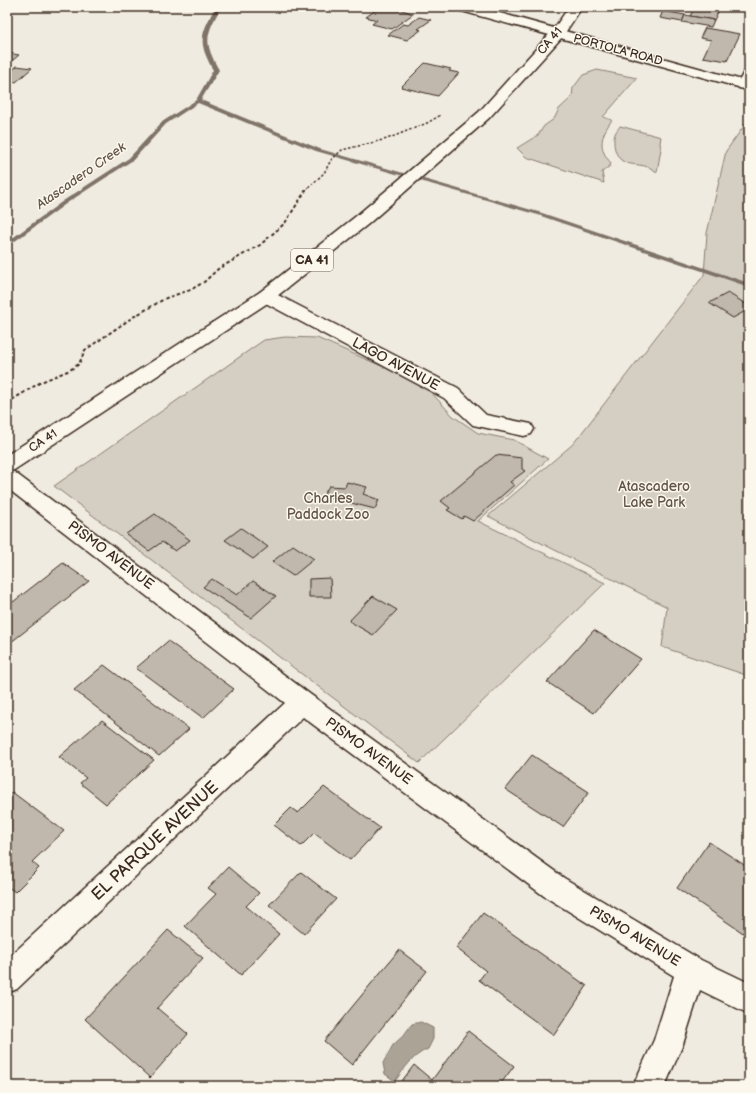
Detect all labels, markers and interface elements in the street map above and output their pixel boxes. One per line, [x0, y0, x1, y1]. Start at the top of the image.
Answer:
street label: CA 41 [534, 24, 566, 58]
street label: PORTOLA ROAD [572, 31, 664, 69]
water label: Atascadero Creek [32, 139, 129, 213]
road number: CA 41 [291, 249, 333, 271]
street label: LAGO AVENUE [349, 334, 443, 394]
street label: CA 41 [26, 426, 60, 456]
park label: Atascadero Lake Park [618, 478, 690, 511]
park label: Charles Paddock Zoo [287, 490, 369, 523]
street label: PISMO AVENUE [65, 517, 157, 593]
street label: PISMO AVENUE [322, 714, 416, 788]
street label: EL PARQUE AVENUE [87, 777, 223, 905]
street label: PISMO AVENUE [586, 902, 684, 970]

